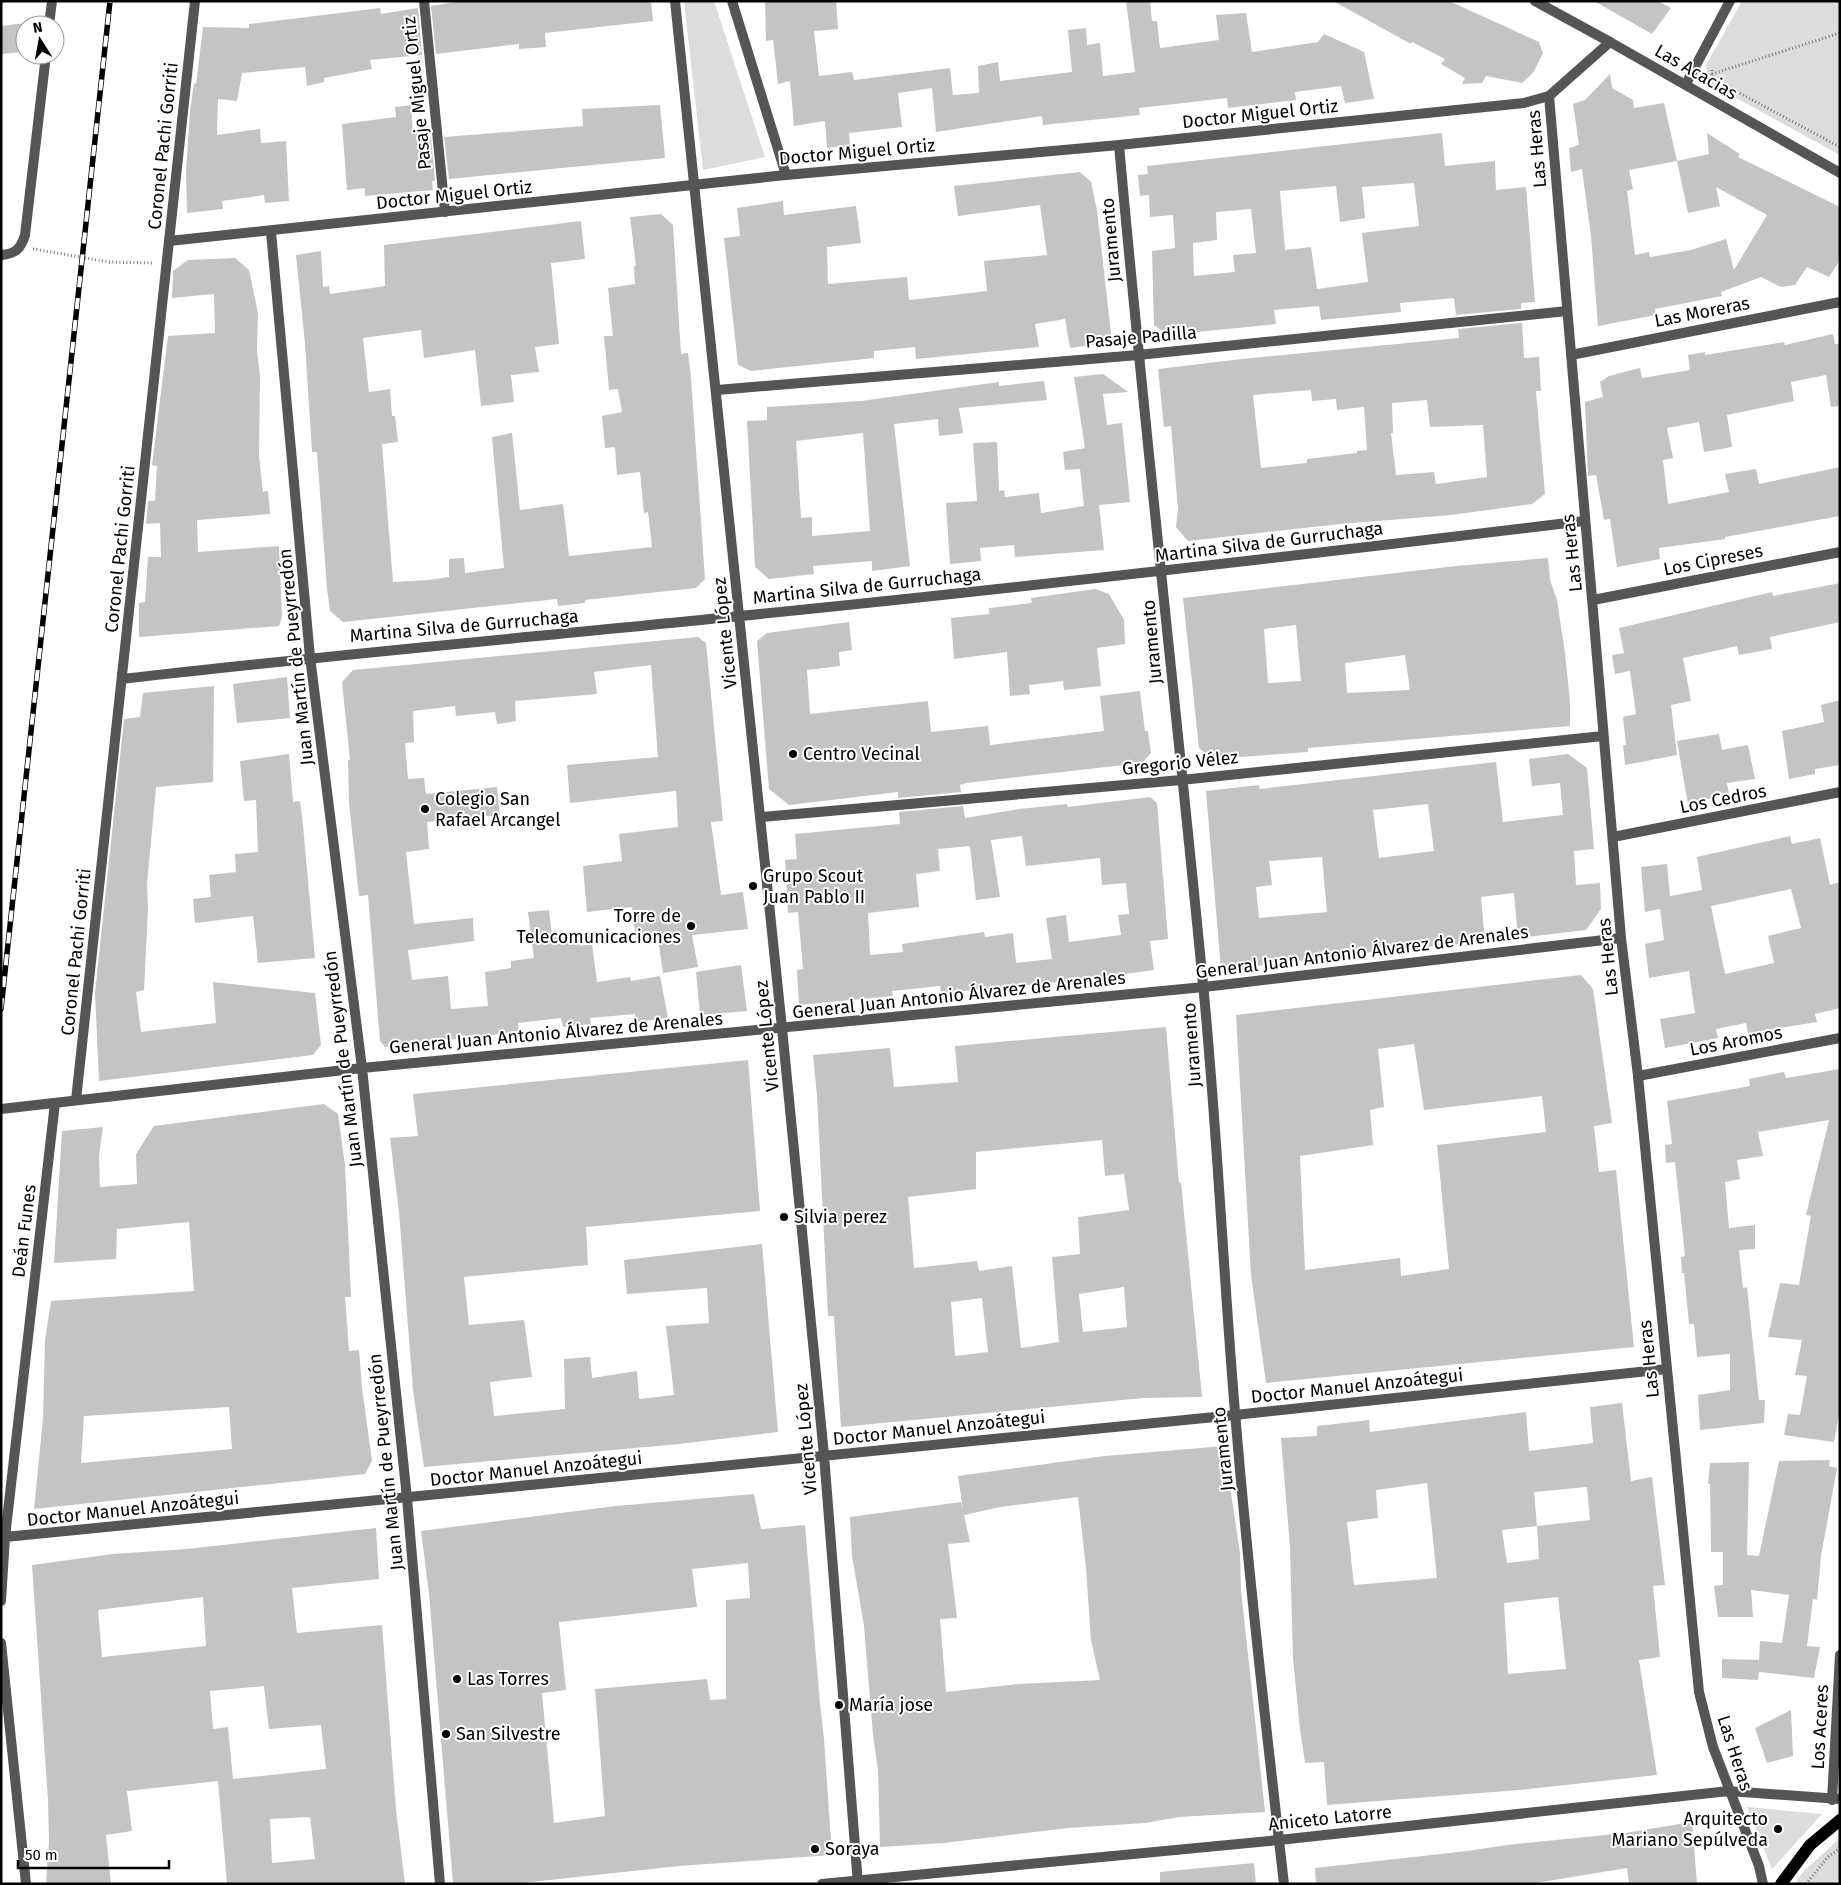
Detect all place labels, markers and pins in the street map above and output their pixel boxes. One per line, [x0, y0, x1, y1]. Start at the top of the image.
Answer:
place label: Centro Vecinal [803, 743, 920, 765]
marker: Centro Vecinal [787, 748, 799, 760]
place label: Colegio San Rafael Arcangel [435, 788, 560, 831]
marker: Colegio San Rafael Arcangel [419, 803, 431, 815]
place label: Grupo Scout Juan Pablo II [763, 865, 865, 908]
marker: Grupo Scout Juan Pablo II [747, 880, 759, 892]
place label: Torre de Telecomunicaciones [516, 905, 681, 948]
marker: Torre de Telecomunicaciones [685, 920, 697, 932]
place label: Silvia perez [794, 1206, 887, 1228]
marker: Silvia perez [778, 1211, 790, 1223]
place label: Las Torres [467, 1668, 549, 1690]
marker: Las Torres [451, 1673, 463, 1685]
place label: María jose [849, 1694, 933, 1716]
marker: María jose [833, 1699, 845, 1711]
place label: San Silvestre [456, 1723, 561, 1745]
marker: San Silvestre [440, 1728, 452, 1740]
place label: Arquitecto Mariano Sepúlveda [1612, 1808, 1768, 1851]
marker: Arquitecto Mariano Sepúlveda [1772, 1823, 1784, 1835]
place label: Soraya [825, 1838, 880, 1860]
marker: Soraya [809, 1843, 821, 1855]

